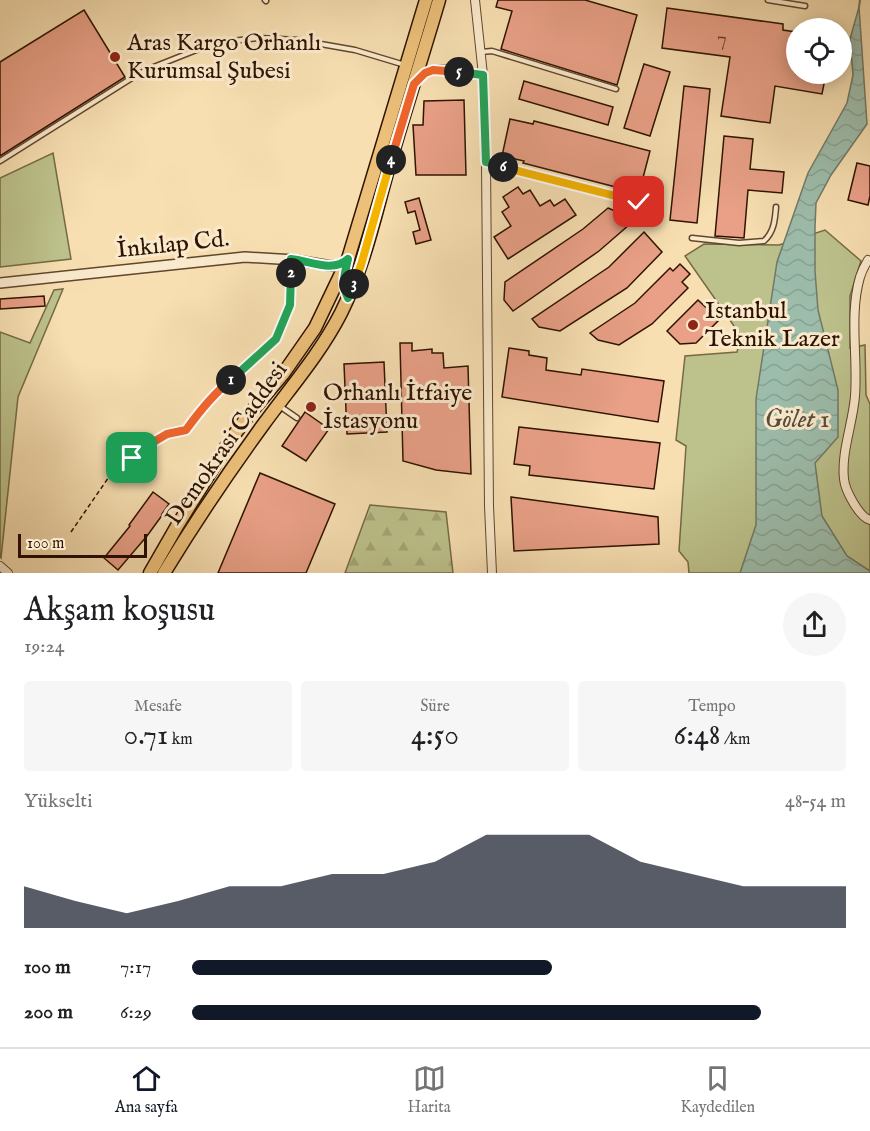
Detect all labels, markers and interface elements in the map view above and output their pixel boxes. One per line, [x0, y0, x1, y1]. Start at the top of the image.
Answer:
map controls [786, 18, 852, 84]
button: locate [786, 18, 852, 84]
house number: 7 [717, 26, 727, 53]
place label: Aras Kargo Orhanlı Kurumsal Şubesi [126, 28, 321, 87]
marker: Aras Kargo Orhanlı Kurumsal Şubesi [108, 50, 122, 64]
pin: 5 [444, 57, 474, 87]
text: 5 [456, 62, 462, 82]
pin: 4 [376, 145, 406, 175]
text: 4 [387, 150, 395, 170]
pin: 6 [488, 152, 518, 182]
text: 6 [500, 157, 506, 177]
pin [613, 176, 664, 227]
icon: check [622, 185, 655, 218]
street label: İnkılap Cd. [115, 224, 231, 266]
pin: 2 [276, 258, 306, 288]
text: 2 [287, 263, 295, 283]
pin: 3 [339, 269, 369, 299]
text: 3 [351, 274, 357, 294]
place label: Istanbul Teknik Lazer [705, 296, 840, 355]
marker: Istanbul Teknik Lazer [686, 318, 700, 332]
street label: Demokrasi Caddesi [159, 356, 295, 532]
pin: 1 [216, 365, 246, 395]
text: 1 [228, 370, 234, 390]
place label: Orhanlı İtfaiye İstasyonu [323, 378, 472, 437]
marker: Orhanlı İtfaiye İstasyonu [304, 400, 318, 414]
water label: Gölet 1 [764, 403, 830, 436]
pin [106, 432, 157, 483]
icon: arrive [115, 441, 148, 474]
scale bar [18, 531, 147, 558]
text: 100 m [27, 534, 64, 554]
text: Akşam koşusu [24, 590, 215, 632]
button: share [783, 593, 846, 656]
text: 19:24 [24, 634, 65, 659]
text: Mesafe [134, 697, 182, 717]
text: Süre [420, 697, 450, 717]
text: Tempo [688, 697, 736, 717]
text: 0.71 [123, 717, 168, 755]
text: 4:50 [411, 717, 459, 755]
text: 6:48 [674, 717, 721, 755]
text: km [168, 730, 193, 750]
text: /km [721, 730, 750, 750]
text: Yükselti [24, 789, 93, 814]
text: 48–54 m [785, 789, 846, 814]
text: 100 m [24, 955, 71, 980]
text: 7:17 [120, 955, 151, 980]
text: 200 m [24, 1000, 73, 1025]
text: 6:29 [120, 1000, 152, 1025]
tab: Ana sayfa [115, 1062, 178, 1118]
tab: Harita [407, 1062, 451, 1118]
tab: Kaydedilen [680, 1062, 755, 1118]

